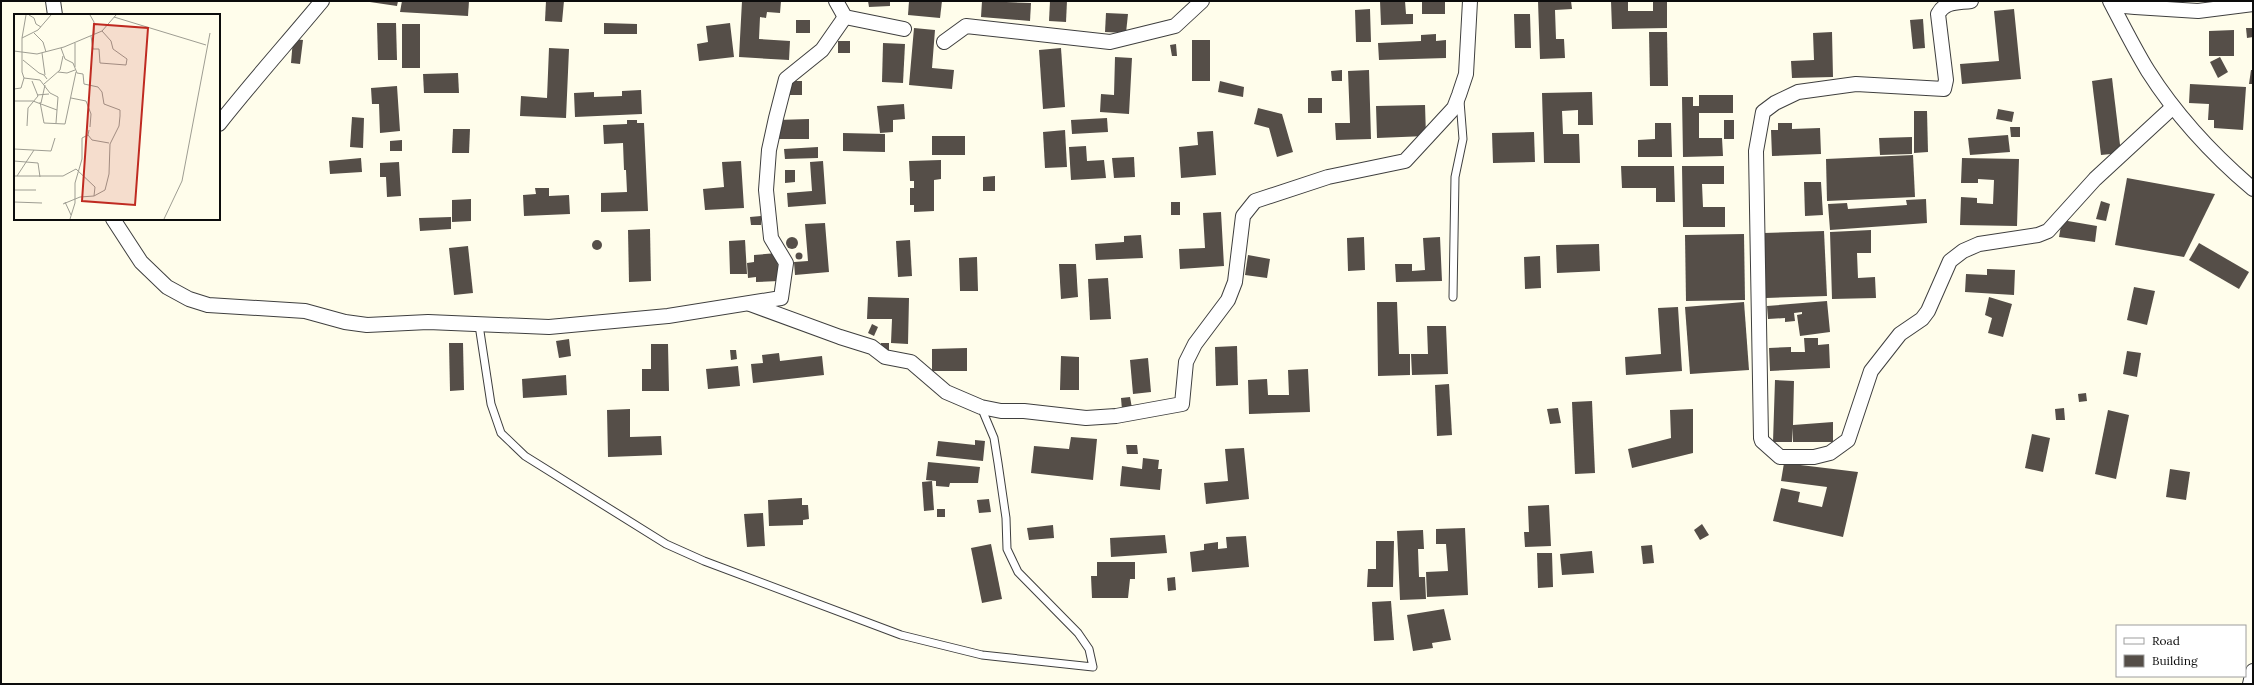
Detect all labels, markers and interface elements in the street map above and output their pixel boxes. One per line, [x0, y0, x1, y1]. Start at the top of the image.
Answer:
inset map [14, 14, 220, 220]
legend [2116, 625, 2246, 677]
text: Road [2152, 633, 2180, 648]
text: Building [2152, 653, 2198, 668]

